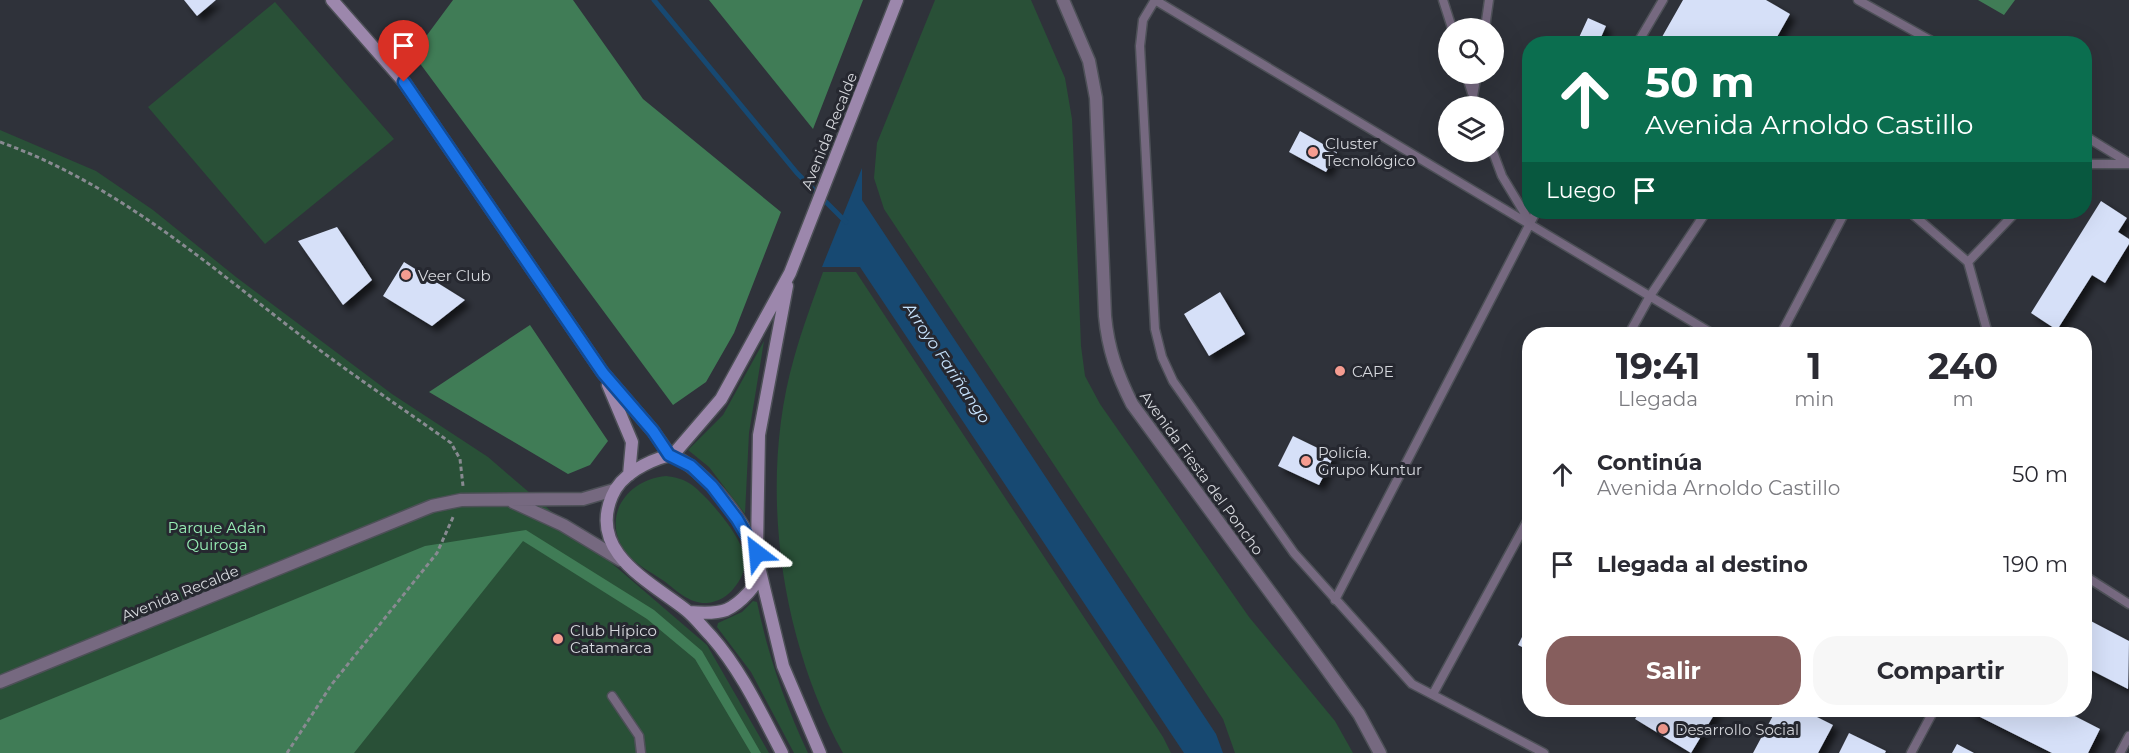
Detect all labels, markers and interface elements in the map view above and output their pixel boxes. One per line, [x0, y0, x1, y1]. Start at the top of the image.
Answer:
map controls [1438, 18, 1504, 162]
button: search [1438, 18, 1504, 84]
pin [378, 20, 429, 82]
icon: arrive [387, 29, 420, 62]
text: 50 m [1645, 56, 1754, 108]
icon: ahead [1546, 60, 1624, 138]
street label: Avenida Recalde [797, 70, 861, 192]
button: layers [1438, 96, 1504, 162]
text: Avenida Arnoldo Castillo [1645, 108, 1973, 141]
place label: Cluster Tecnológico [1325, 134, 1415, 170]
marker: Cluster Tecnológico [1306, 145, 1320, 159]
icon: arrive [1628, 174, 1661, 207]
text: Luego [1546, 177, 1616, 204]
place label: Veer Club [418, 266, 491, 285]
marker: Veer Club [399, 268, 413, 282]
water label: Arroyo Fariñango [899, 298, 994, 427]
text: 19:41 [1616, 344, 1700, 388]
text: 1 [1807, 344, 1821, 388]
text: 240 [1928, 344, 1998, 388]
place label: CAPE [1352, 362, 1394, 381]
marker: CAPE [1333, 364, 1347, 378]
street label: Avenida Fiesta del Poncho [1136, 387, 1268, 559]
text: Llegada [1618, 387, 1698, 411]
text: min [1794, 387, 1834, 411]
text: m [1953, 387, 1974, 411]
place label: Policía. Grupo Kuntur [1318, 443, 1422, 479]
text: Continúa [1597, 449, 1702, 476]
marker: Policía. Grupo Kuntur [1299, 454, 1313, 468]
icon: ahead [1546, 458, 1579, 491]
text: 50 m [2012, 461, 2068, 488]
text: Avenida Arnoldo Castillo [1597, 476, 1840, 500]
park label: Parque Adán Quiroga [168, 518, 266, 554]
position arrow [725, 521, 789, 585]
icon: arrive [1546, 548, 1579, 581]
text: Llegada al destino [1597, 551, 1808, 578]
text: 190 m [2003, 551, 2068, 578]
street label: Avenida Recalde [119, 561, 241, 625]
place label: Club Hípico Catamarca [570, 621, 657, 657]
marker: Club Hípico Catamarca [551, 632, 565, 646]
button: Salir [1546, 636, 1801, 705]
button: Compartir [1813, 636, 2068, 705]
place label: Desarrollo Social [1675, 720, 1799, 739]
marker: Desarrollo Social [1656, 722, 1670, 736]

